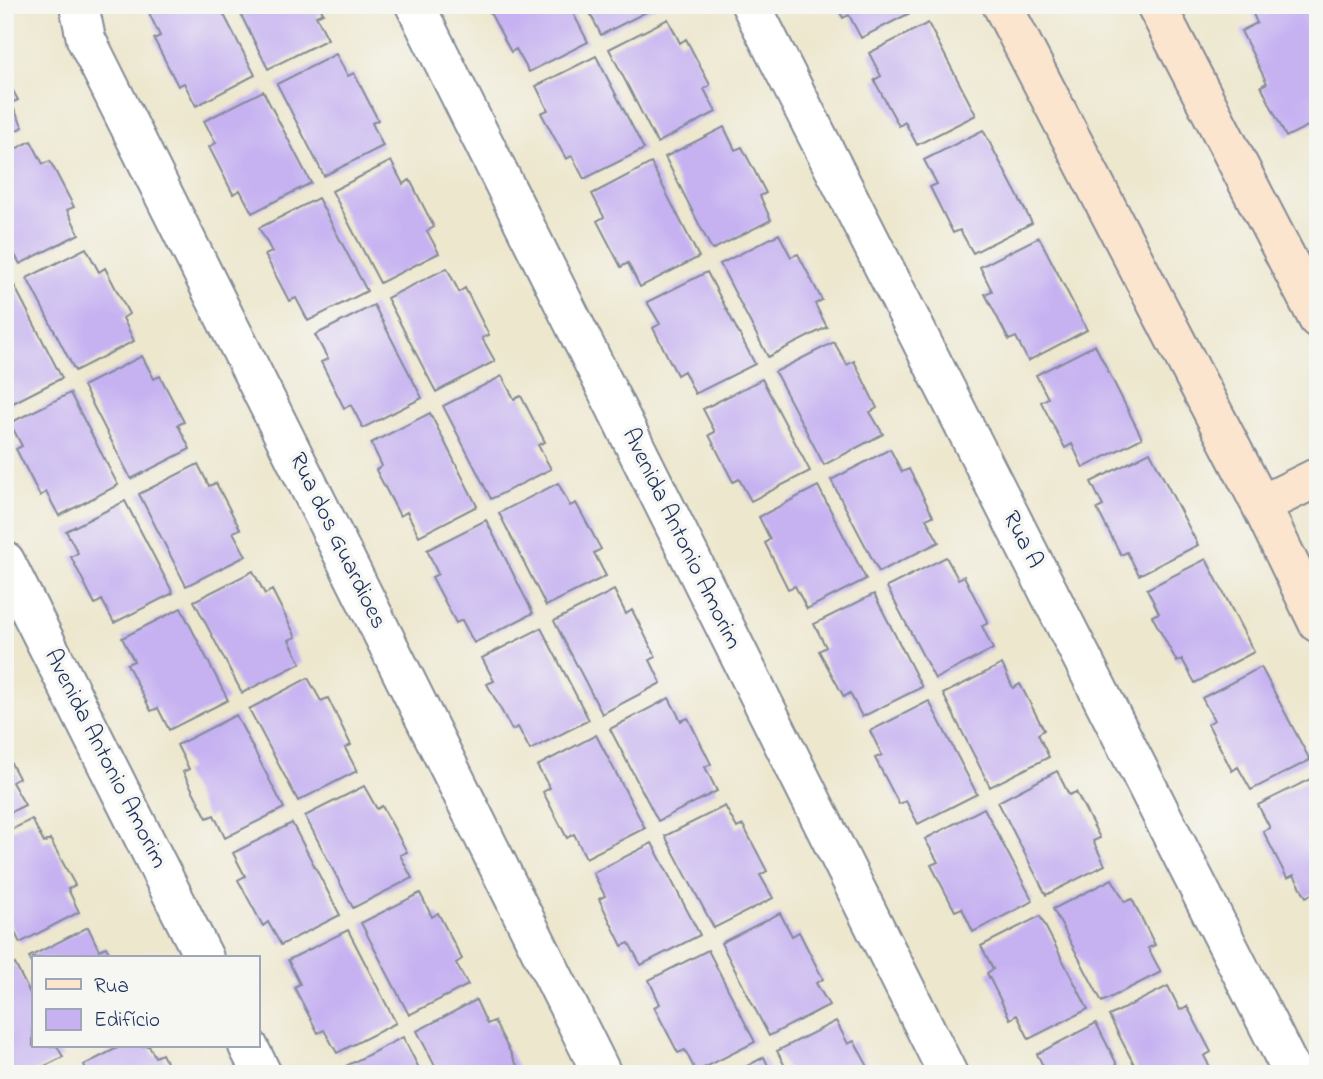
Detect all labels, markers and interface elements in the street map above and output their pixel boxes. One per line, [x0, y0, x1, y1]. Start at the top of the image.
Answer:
street label: Avenida Antonio Amorim [612, 422, 750, 656]
street label: Rua dos Guardioes [279, 447, 395, 635]
street label: Rua A [993, 505, 1051, 575]
street label: Avenida Antonio Amorim [34, 643, 176, 875]
legend [32, 956, 259, 1048]
text: Rua [94, 972, 129, 1002]
text: Edifício [94, 1006, 160, 1036]

